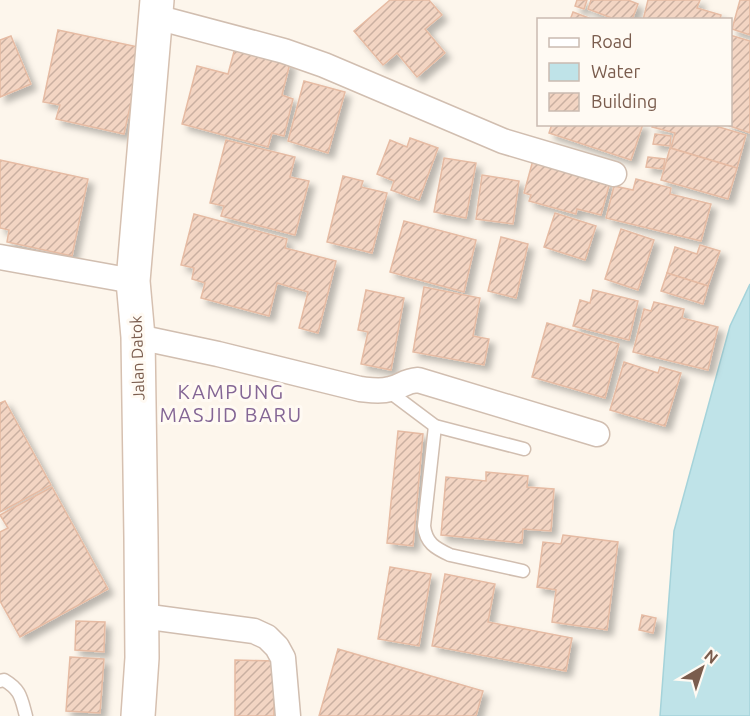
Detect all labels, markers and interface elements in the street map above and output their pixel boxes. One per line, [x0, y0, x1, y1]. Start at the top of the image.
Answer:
legend [537, 18, 732, 126]
text: Road [591, 31, 633, 51]
text: Water [591, 61, 641, 81]
text: Building [591, 91, 657, 111]
street label: Jalan Datok [127, 315, 147, 401]
district label: KAMPUNG MASJID BARU [159, 380, 303, 426]
north arrow [672, 638, 732, 698]
text: N [701, 646, 722, 667]

